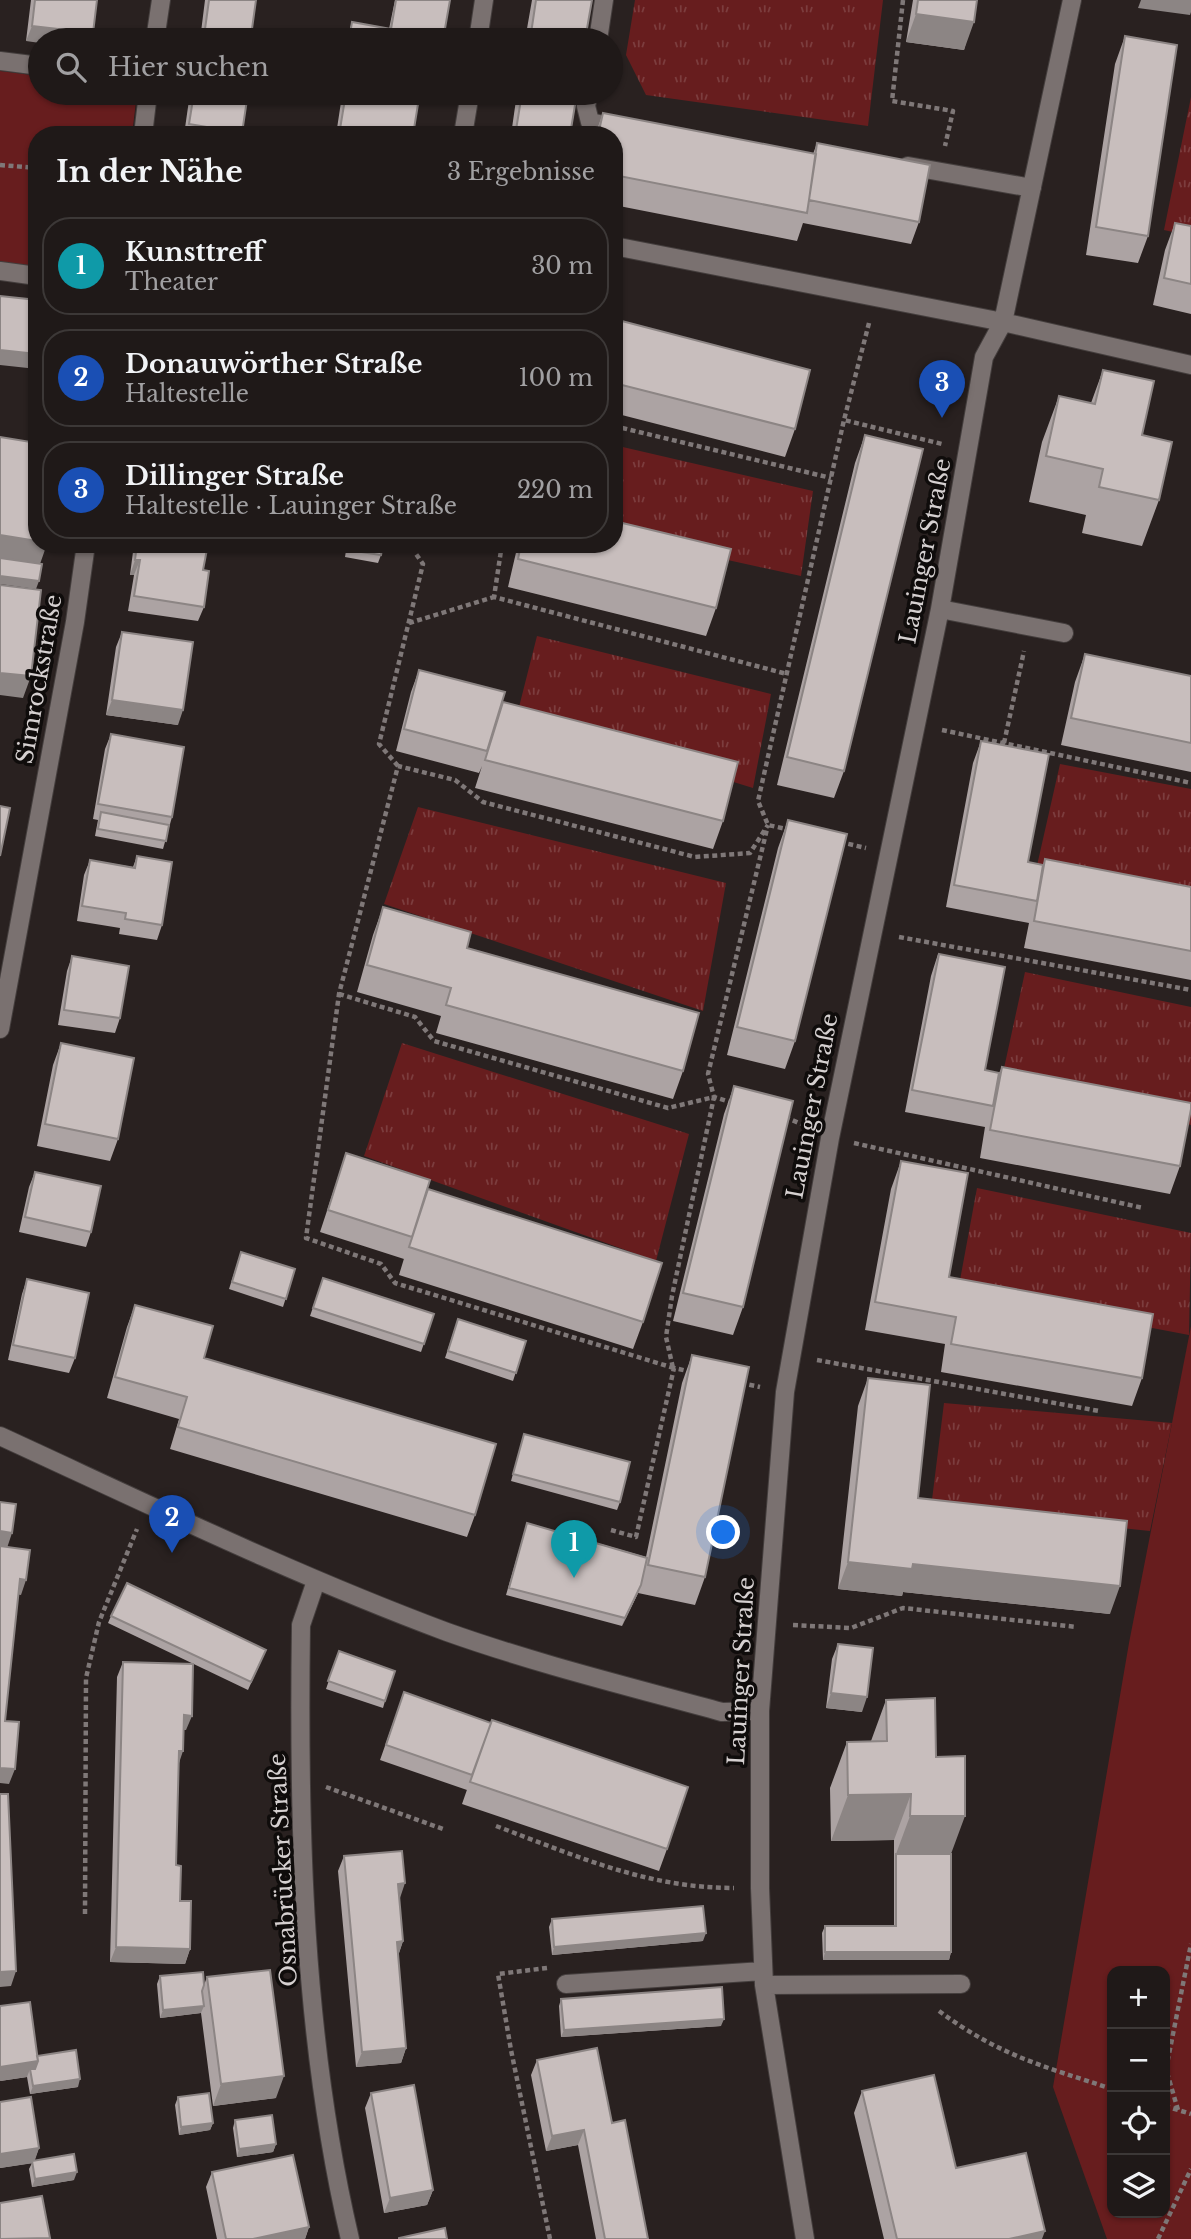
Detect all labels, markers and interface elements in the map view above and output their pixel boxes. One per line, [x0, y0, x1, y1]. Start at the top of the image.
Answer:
search box [28, 28, 623, 105]
icon: search [52, 48, 90, 86]
text: Hier suchen [108, 51, 269, 83]
text: In der Nähe [56, 153, 243, 190]
text: 3 Ergebnisse [447, 158, 595, 186]
text: Kunsttreff [125, 236, 263, 268]
text: 1 [76, 252, 86, 280]
text: 30 m [531, 252, 593, 280]
text: Theater [125, 268, 218, 296]
text: Donauwörther Straße [125, 348, 423, 380]
pin: 3 [919, 360, 965, 418]
text: 2 [74, 364, 88, 392]
text: 100 m [519, 364, 593, 392]
text: Haltestelle [125, 380, 249, 408]
street label: Lauinger Straße [893, 456, 957, 646]
text: Dillinger Straße [125, 460, 344, 492]
text: 3 [74, 476, 88, 504]
text: 220 m [517, 476, 593, 504]
text: Haltestelle · Lauinger Straße [125, 492, 457, 520]
street label: Simrockstraße [10, 592, 68, 766]
street label: Lauinger Straße [780, 1011, 844, 1201]
pin: 2 [149, 1495, 195, 1553]
your location [706, 1515, 740, 1549]
pin: 1 [551, 1520, 597, 1578]
street label: Lauinger Straße [722, 1576, 760, 1766]
street label: Osnabrücker Straße [263, 1752, 303, 1988]
map controls [1107, 1966, 1170, 2218]
button: + [1107, 1966, 1170, 2029]
button: − [1107, 2029, 1170, 2092]
button: locate [1107, 2092, 1170, 2155]
button: layers [1107, 2155, 1170, 2218]

